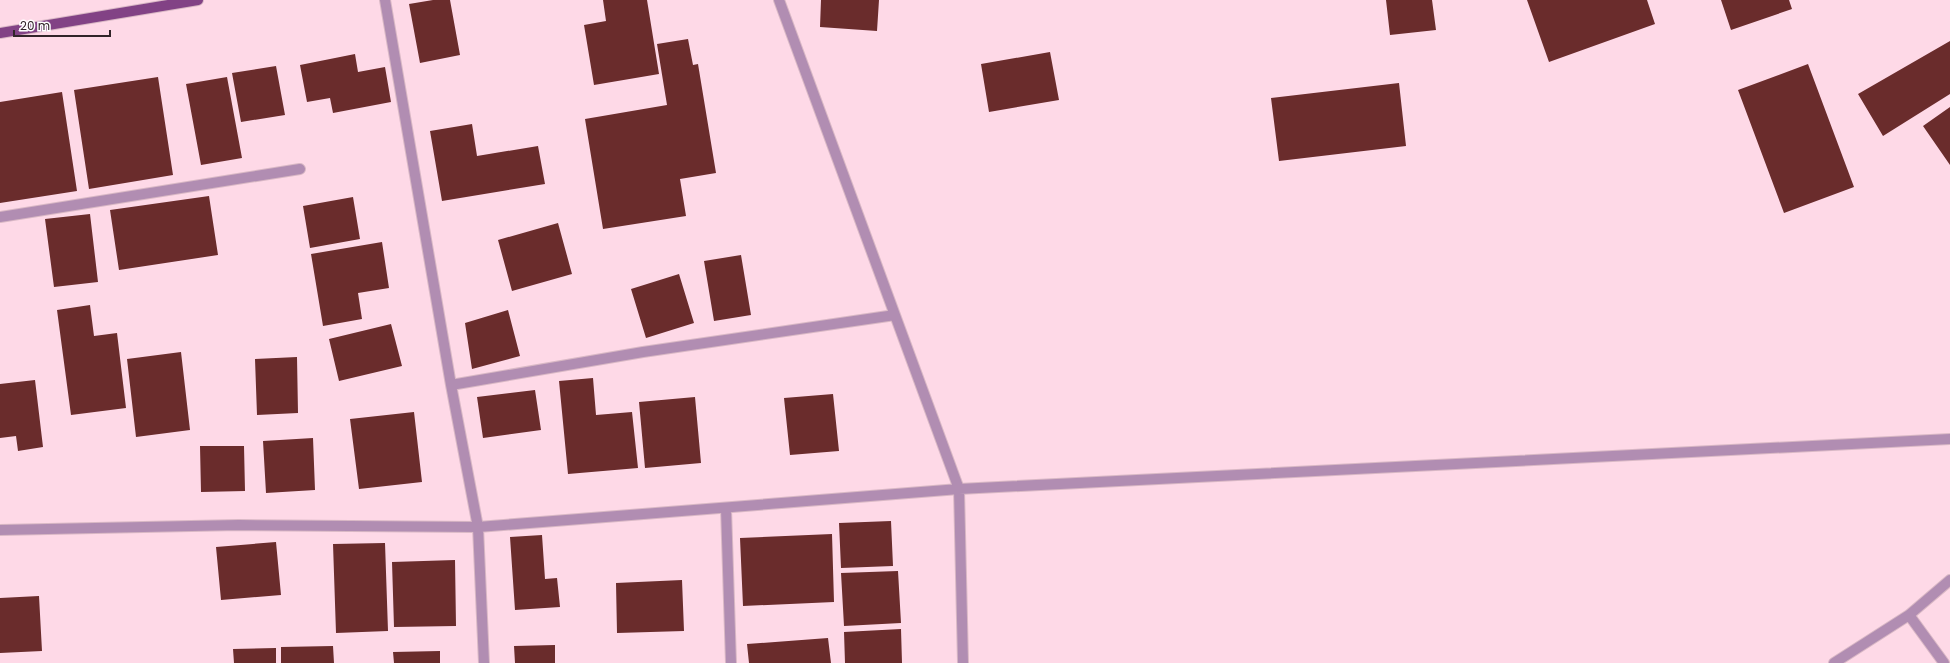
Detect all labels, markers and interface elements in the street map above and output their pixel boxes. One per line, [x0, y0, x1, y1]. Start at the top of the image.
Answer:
scale bar [14, 12, 110, 38]
text: 20 m [20, 17, 50, 34]

